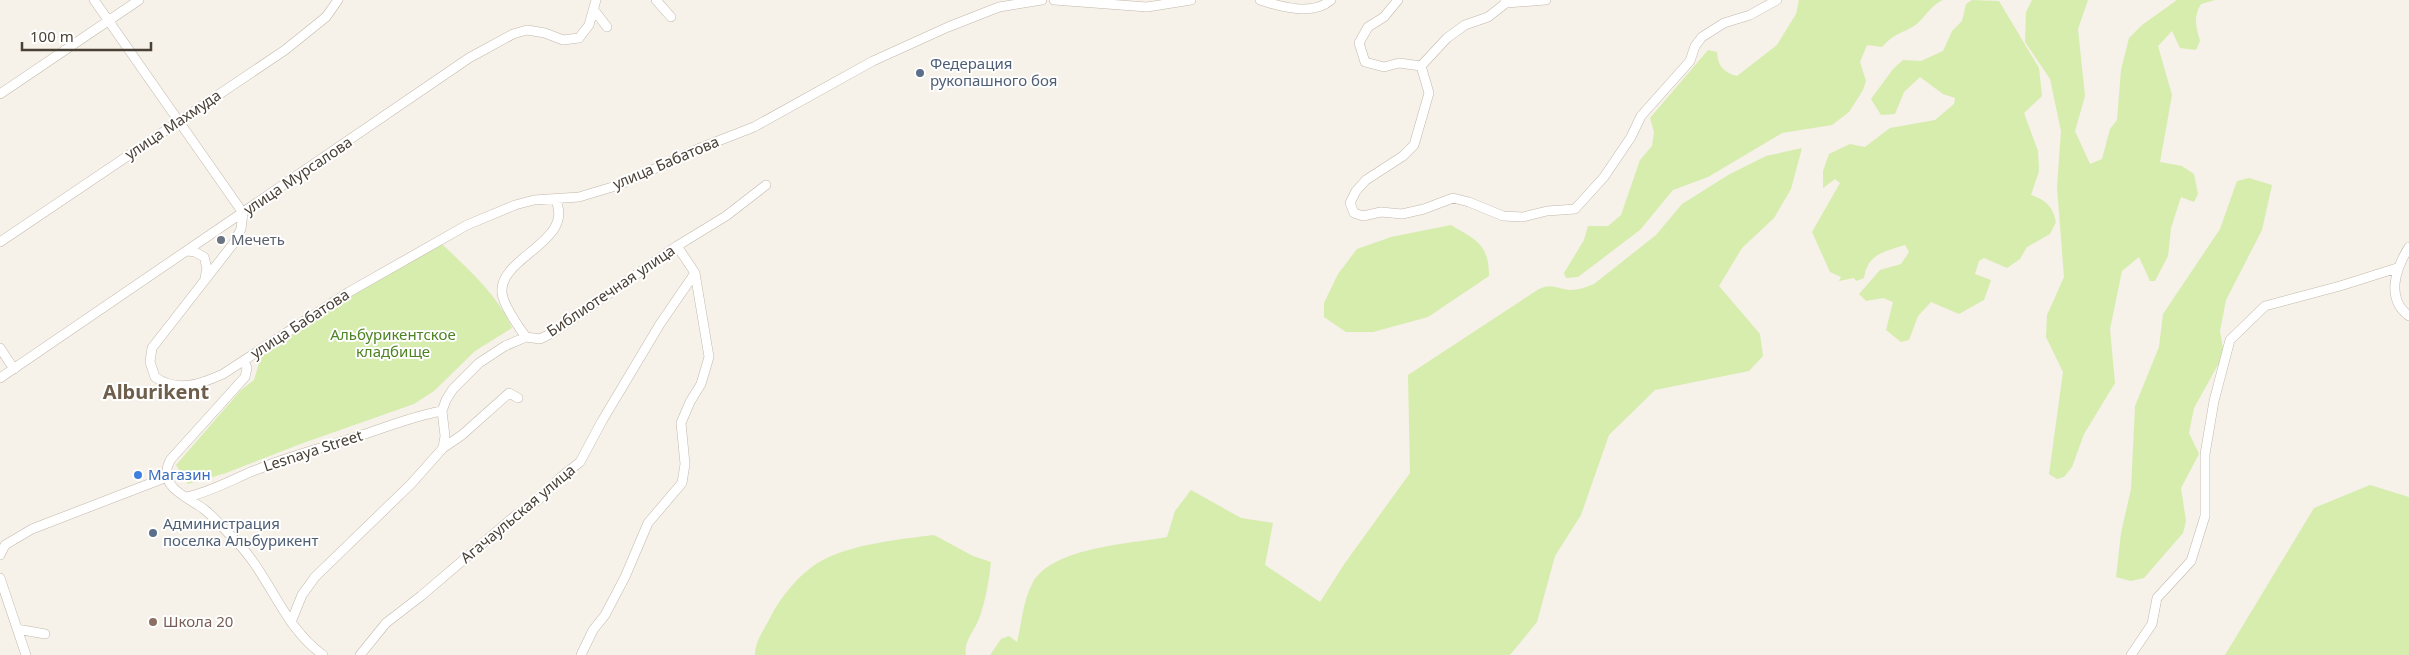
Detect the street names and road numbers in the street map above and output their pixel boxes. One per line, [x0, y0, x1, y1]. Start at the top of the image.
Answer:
street label: улица Махмуда [121, 85, 224, 164]
street label: улица Мурсалова [239, 131, 356, 219]
street label: улица Бабатова [609, 131, 722, 193]
street label: Библиотечная улица [542, 240, 679, 341]
street label: улица Бабатова [246, 284, 353, 362]
street label: Lesnaya Street [261, 424, 365, 475]
street label: Агачаульская улица [456, 459, 579, 567]

